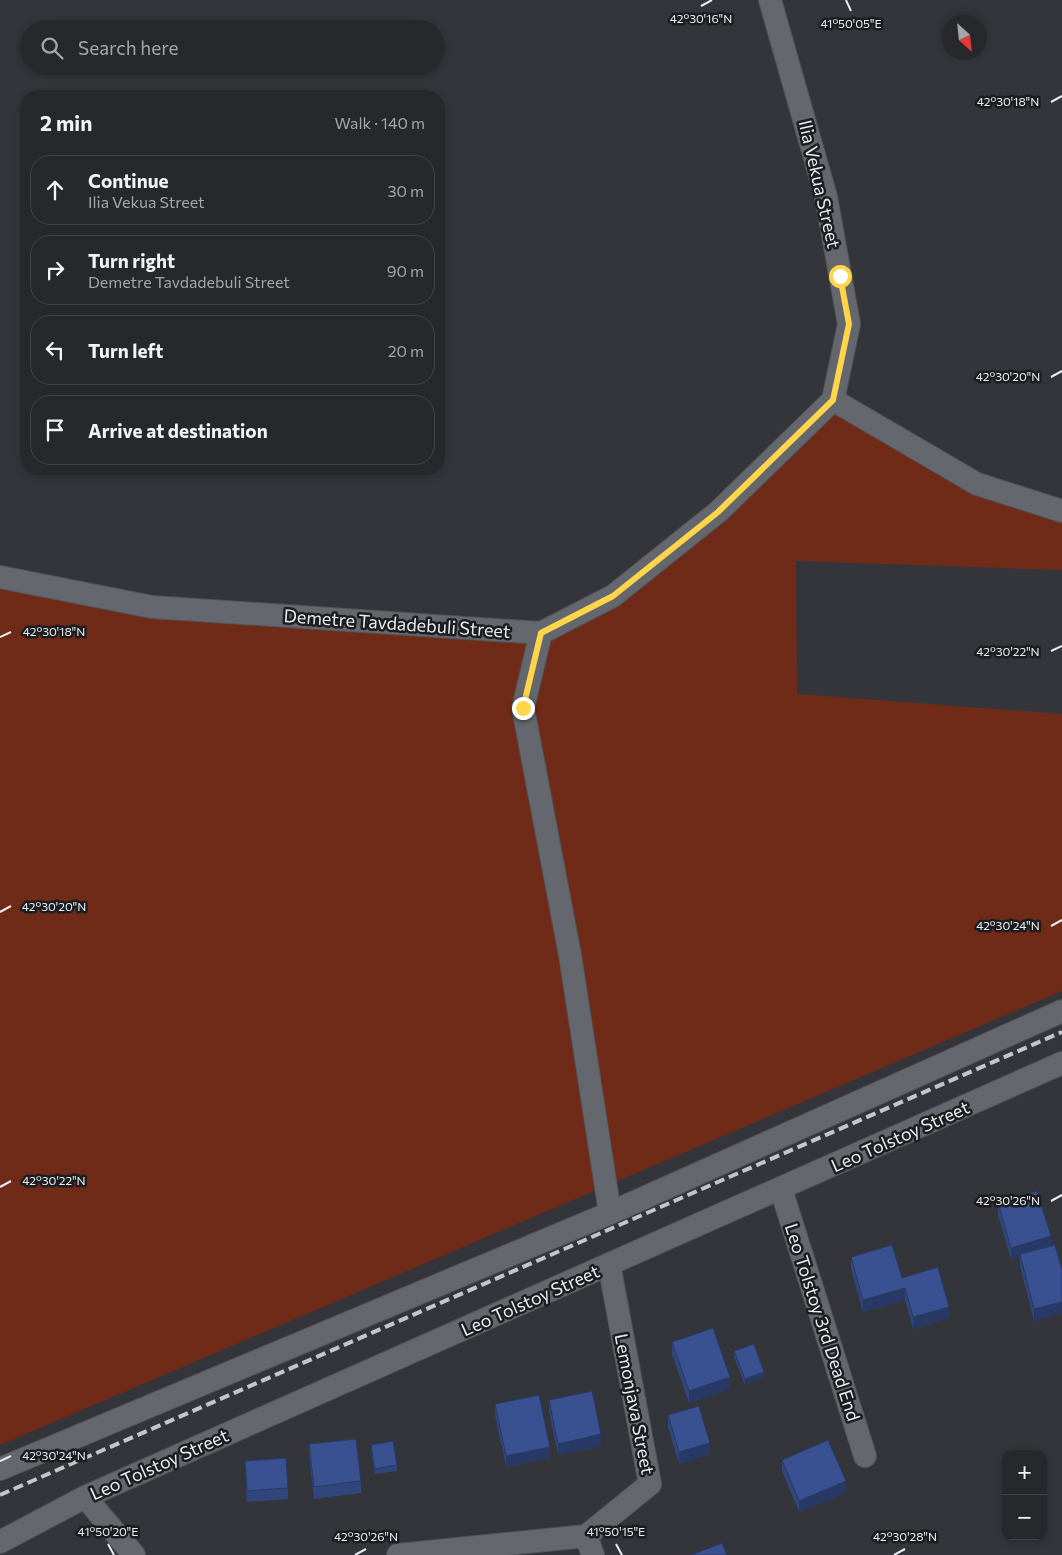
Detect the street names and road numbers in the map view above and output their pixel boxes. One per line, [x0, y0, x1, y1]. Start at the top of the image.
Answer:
street label: Ilia Vekua Street [795, 118, 845, 250]
street label: Demetre Tavdadebuli Street [283, 604, 511, 642]
street label: Leo Tolstoy Street [827, 1096, 973, 1176]
street label: Leo Tolstoy 3rd Dead End [781, 1220, 865, 1424]
street label: Leo Tolstoy Street [457, 1260, 603, 1340]
street label: Lemonjava Street [611, 1332, 659, 1476]
street label: Leo Tolstoy Street [86, 1424, 232, 1504]

